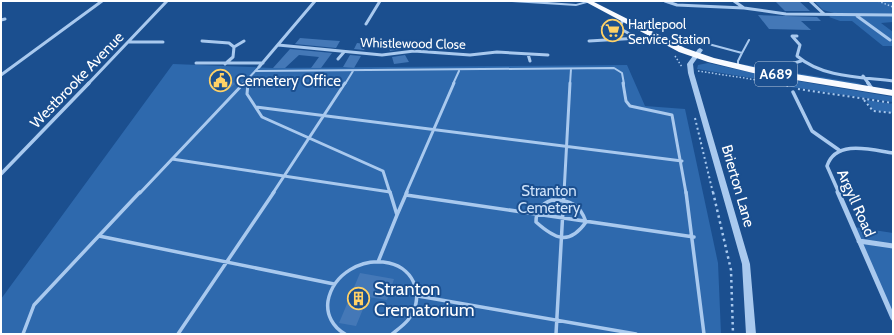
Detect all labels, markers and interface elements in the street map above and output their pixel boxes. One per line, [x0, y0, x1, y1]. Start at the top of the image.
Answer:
place label: Hartlepool Service Station [628, 16, 710, 47]
supermarket icon: Hartlepool Service Station [600, 18, 626, 44]
street label: Westbrooke Avenue [26, 28, 128, 132]
street label: Whistlewood Close [360, 34, 466, 52]
road number: A689 [755, 62, 797, 86]
public building icon: Cemetery Office [208, 68, 234, 94]
place label: Cemetery Office [236, 72, 341, 90]
street label: Brierton Lane [718, 143, 758, 230]
street label: Argyll Road [833, 166, 879, 240]
park label: Stranton Cemetery [518, 182, 581, 217]
place label: Stranton Crematorium [374, 278, 475, 321]
building icon: Stranton Crematorium [345, 286, 371, 312]

